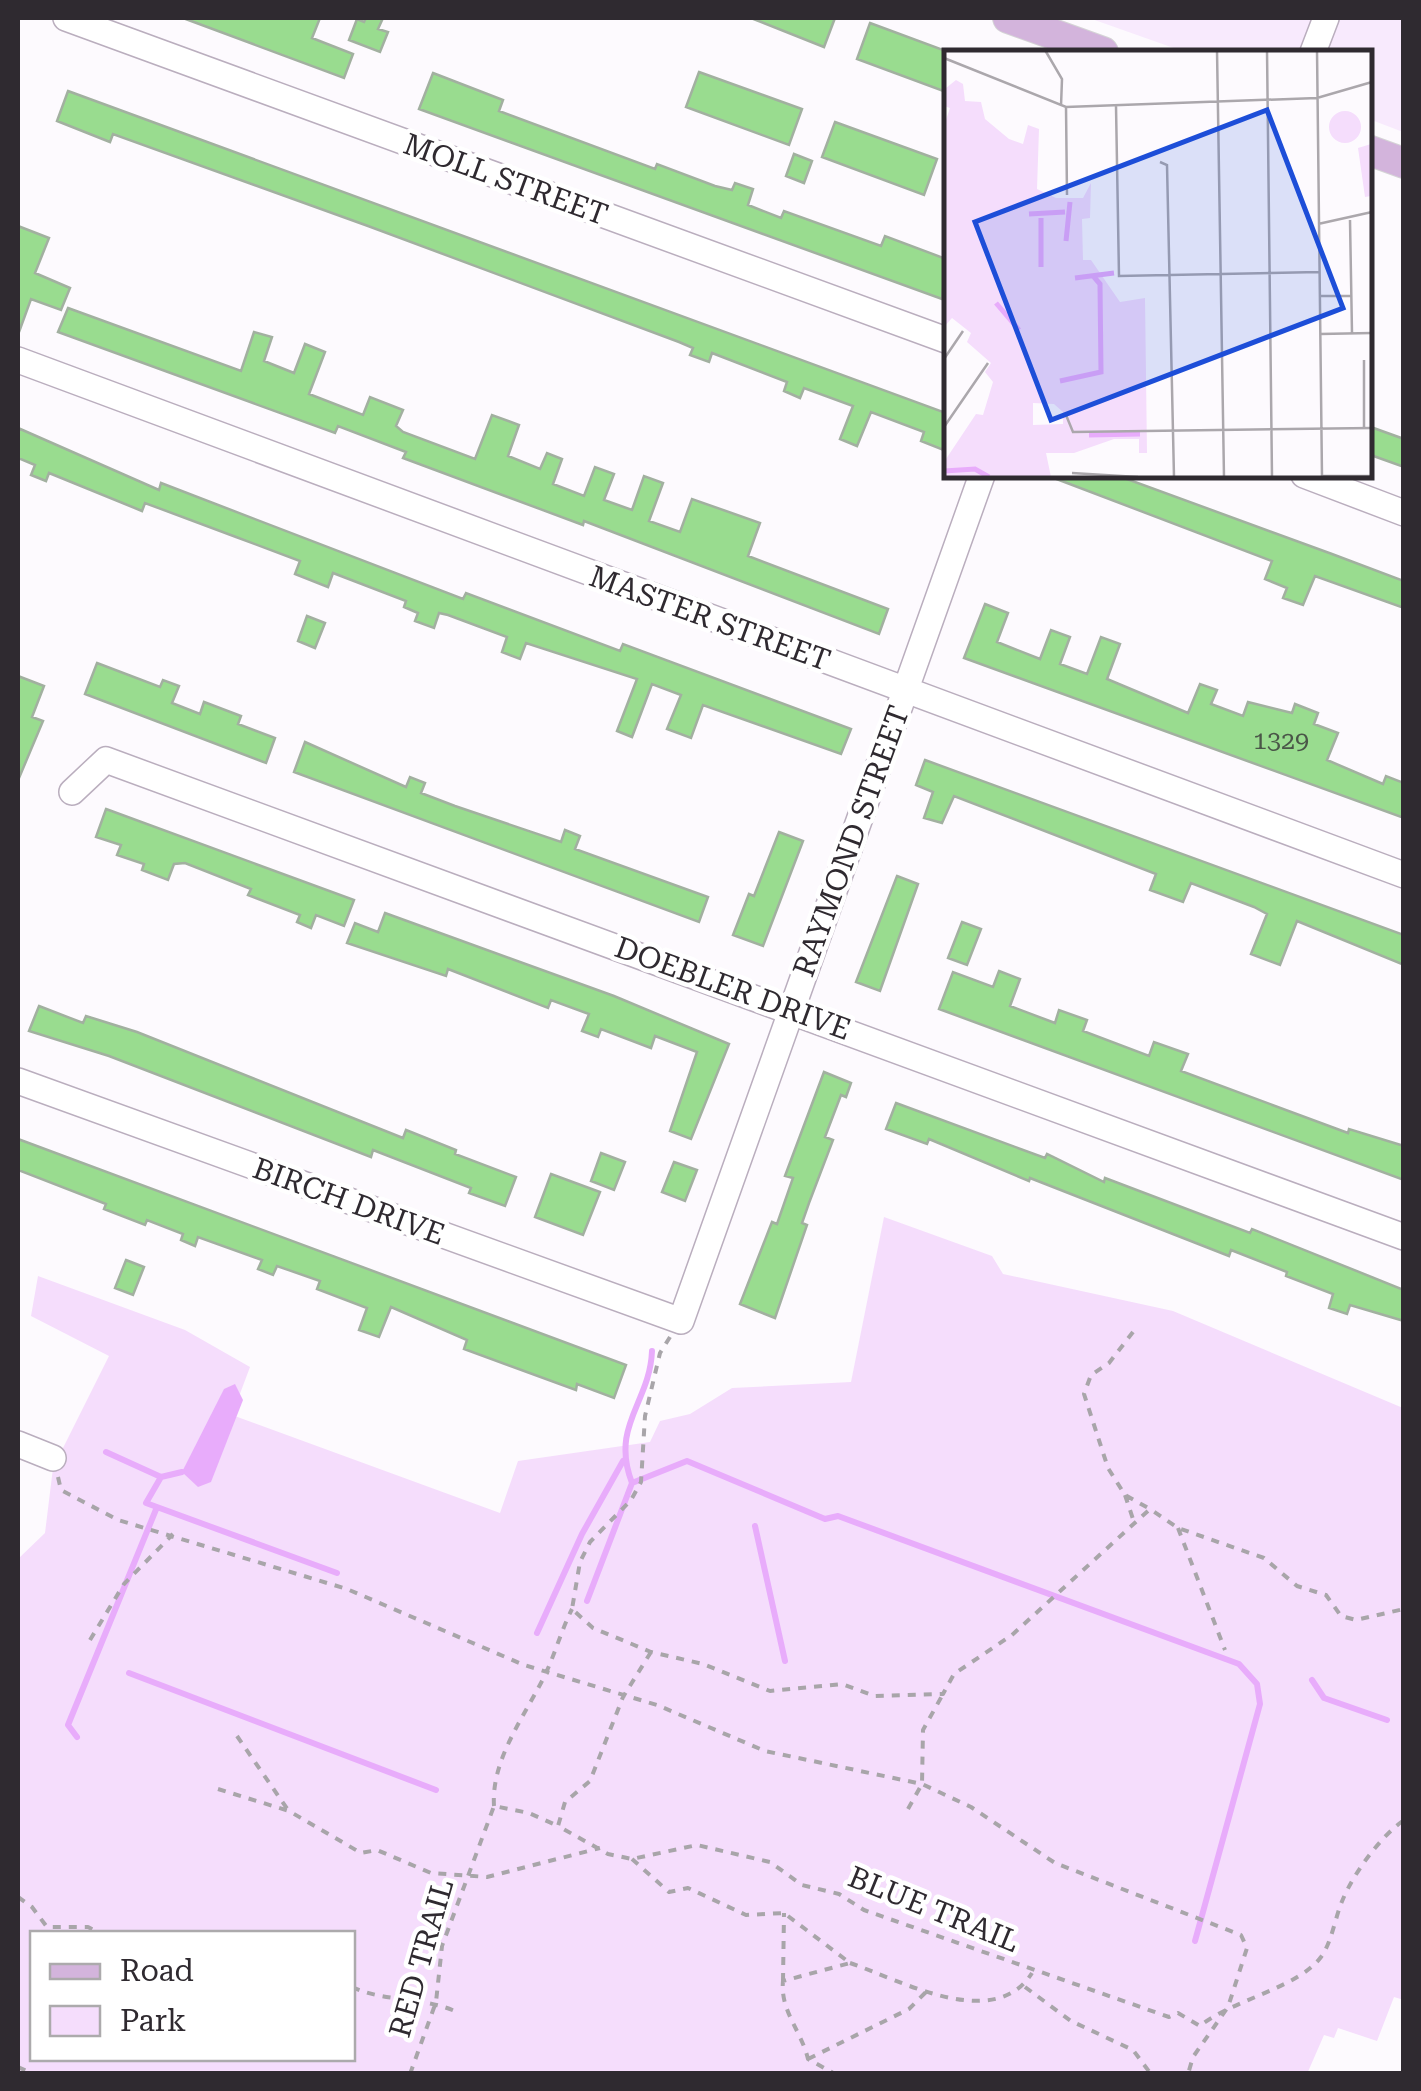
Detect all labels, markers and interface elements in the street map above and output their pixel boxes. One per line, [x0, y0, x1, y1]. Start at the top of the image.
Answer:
inset map [944, 50, 1371, 478]
street label: MOLL STREET [399, 126, 613, 232]
street label: MASTER STREET [585, 558, 835, 678]
street label: RAYMOND STREET [786, 701, 916, 981]
house number: 1329 [1253, 726, 1309, 755]
street label: DOEBLER DRIVE [610, 929, 856, 1047]
street label: BIRCH DRIVE [248, 1150, 450, 1252]
street label: BLUE TRAIL [843, 1859, 1025, 1959]
street label: RED TRAIL [382, 1875, 460, 2041]
legend [30, 1931, 355, 2061]
text: Road [120, 1953, 194, 1988]
text: Park [120, 2003, 186, 2038]

